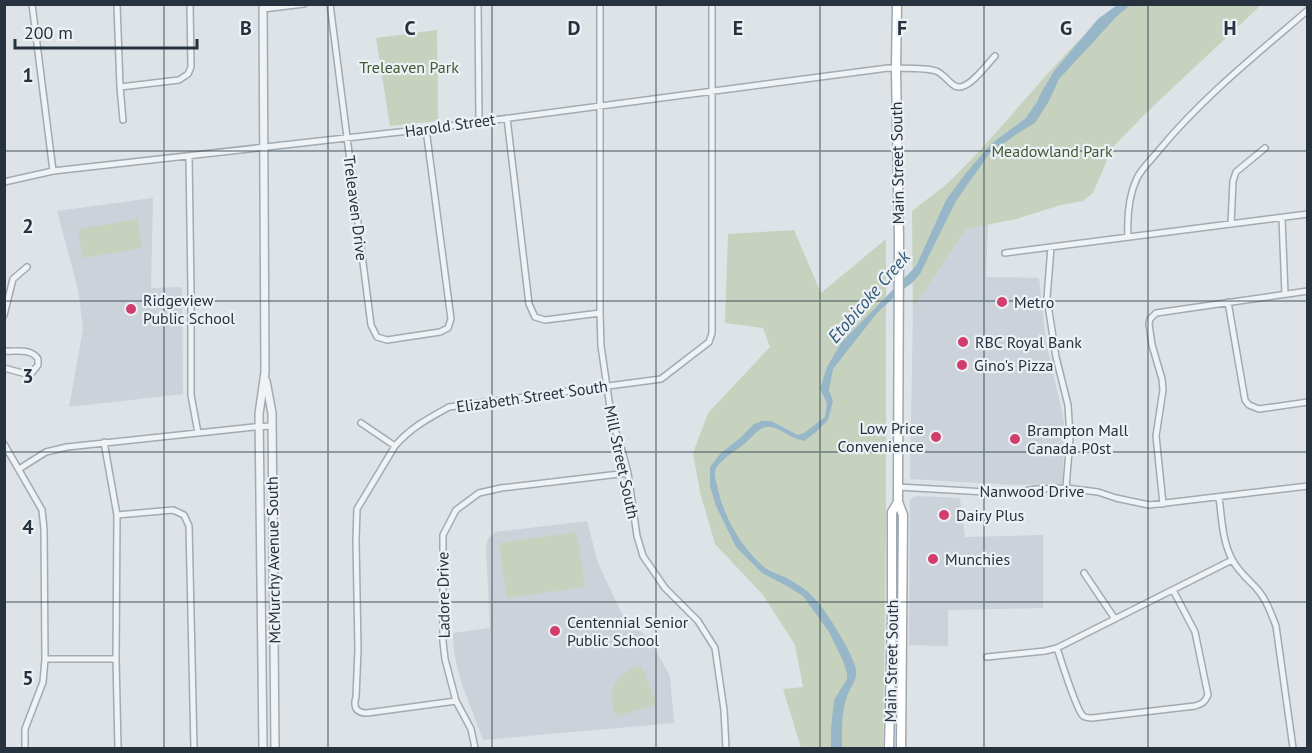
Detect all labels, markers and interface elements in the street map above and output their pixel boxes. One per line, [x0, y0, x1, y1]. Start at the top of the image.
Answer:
scale bar [15, 12, 196, 50]
text: B [240, 15, 252, 41]
text: C [404, 15, 416, 41]
text: D [568, 15, 581, 41]
text: E [733, 15, 743, 41]
text: F [897, 15, 907, 41]
text: G [1060, 15, 1072, 41]
text: H [1223, 15, 1237, 41]
text: 200 m [24, 21, 73, 44]
park label: Treleaven Park [359, 57, 459, 77]
text: 1 [22, 62, 34, 88]
street label: Main Street South [886, 101, 908, 225]
street label: Harold Street [403, 109, 497, 141]
park label: Meadowland Park [991, 141, 1113, 161]
street label: Treleaven Drive [340, 154, 372, 262]
text: 2 [22, 213, 34, 239]
water label: Etobicoke Creek [822, 245, 915, 347]
place label: Ridgeview Public School [143, 290, 235, 328]
place label: Metro [1014, 292, 1054, 312]
marker: Metro [995, 295, 1009, 309]
marker: Ridgeview Public School [124, 302, 138, 316]
place label: RBC Royal Bank [975, 332, 1082, 352]
marker: RBC Royal Bank [956, 335, 970, 349]
place label: Gino's Pizza [974, 355, 1054, 375]
marker: Gino's Pizza [955, 358, 969, 372]
text: 3 [22, 363, 34, 389]
street label: Elizabeth Street South [455, 375, 609, 417]
street label: Mill Street South [600, 403, 644, 521]
place label: Low Price Convenience [838, 418, 924, 456]
place label: Brampton Mall Canada P0st [1027, 420, 1128, 458]
marker: Low Price Convenience [929, 430, 943, 444]
marker: Brampton Mall Canada P0st [1008, 432, 1022, 446]
street label: McMurchy Avenue South [262, 476, 284, 644]
street label: Nanwood Drive [980, 481, 1084, 501]
place label: Dairy Plus [956, 505, 1025, 525]
marker: Dairy Plus [937, 508, 951, 522]
text: 4 [22, 514, 34, 540]
place label: Munchies [945, 549, 1010, 569]
street label: Ladore Drive [432, 551, 454, 639]
marker: Munchies [926, 552, 940, 566]
street label: Main Street South [880, 599, 902, 723]
place label: Centennial Senior Public School [567, 612, 689, 650]
marker: Centennial Senior Public School [548, 624, 562, 638]
text: 5 [22, 665, 34, 691]

